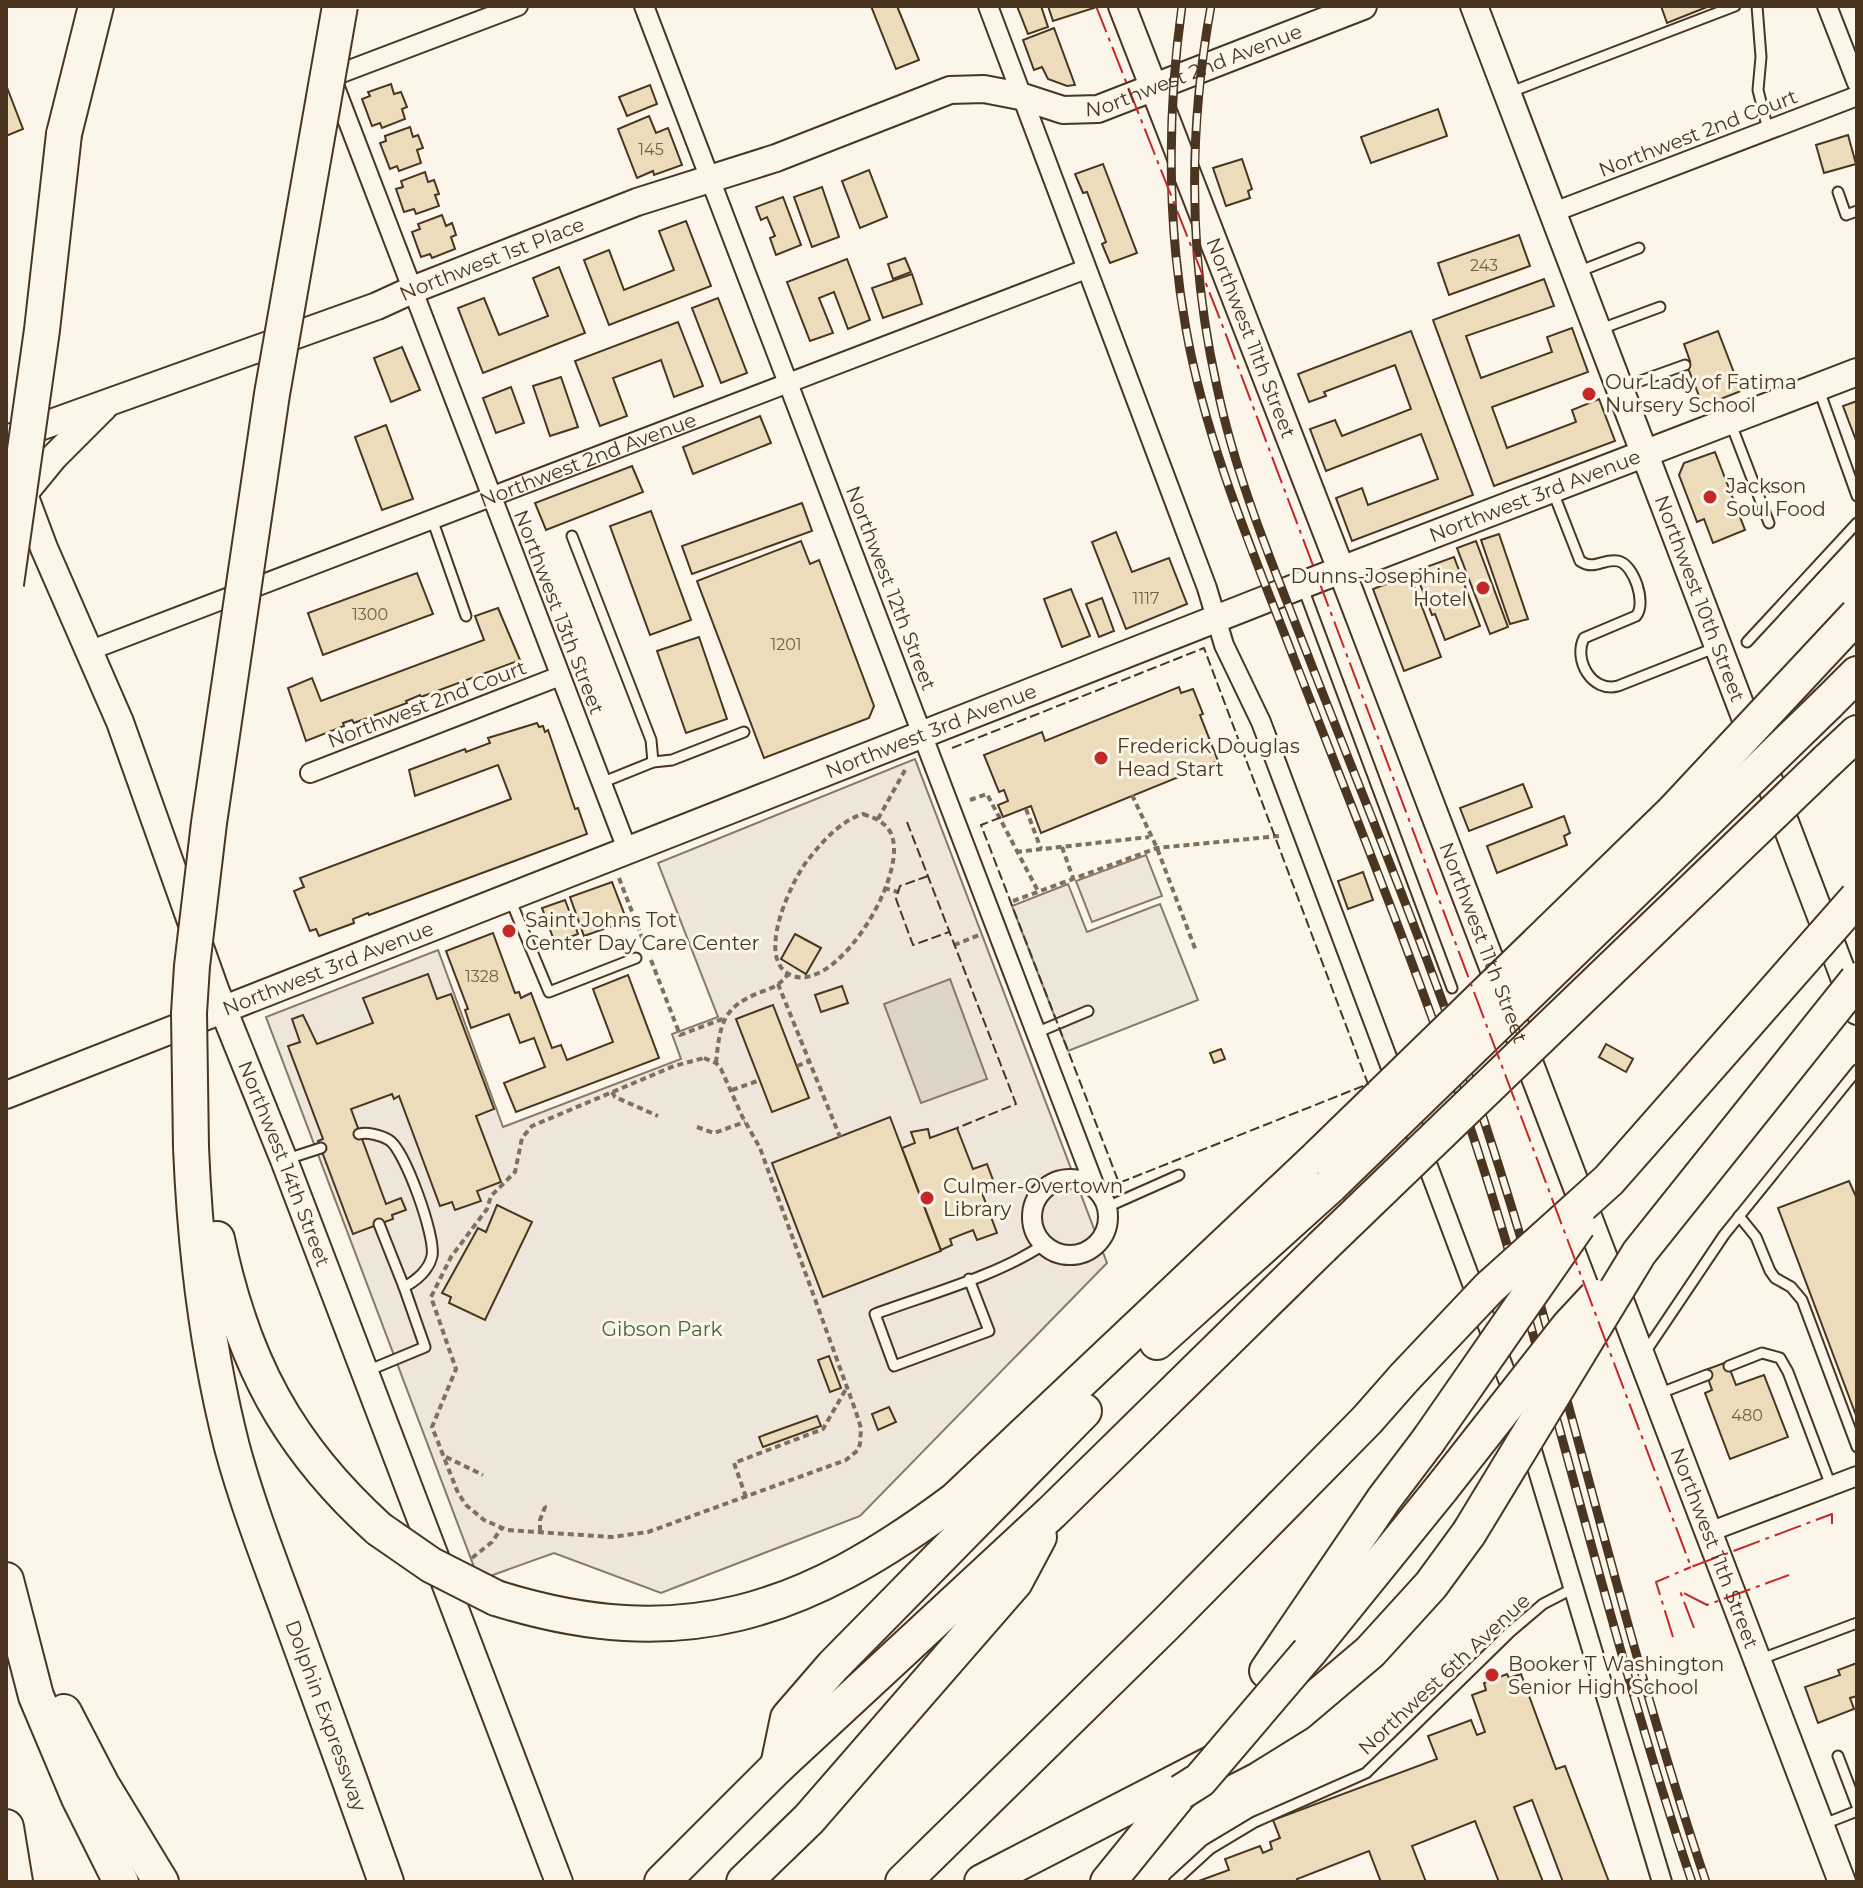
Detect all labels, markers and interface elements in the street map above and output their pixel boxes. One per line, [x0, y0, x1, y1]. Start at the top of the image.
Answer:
street label: Northwest 2nd Avenue [1085, 19, 1305, 121]
street label: Northwest 2nd Court [1595, 84, 1801, 182]
house number: 145 [638, 140, 664, 159]
street label: Northwest 1st Place [396, 212, 588, 306]
street label: Northwest 11th Street [1201, 234, 1301, 441]
house number: 243 [1470, 256, 1498, 275]
place label: Our Lady of Fatima Nursery School [1605, 370, 1797, 417]
marker: Our Lady of Fatima Nursery School [1580, 385, 1598, 403]
street label: Northwest 2nd Avenue [476, 407, 700, 512]
street label: Northwest 3rd Avenue [1426, 444, 1644, 547]
place label: Jackson Soul Food [1725, 474, 1826, 521]
street label: Northwest 12th Street [841, 482, 941, 694]
marker: Jackson Soul Food [1701, 488, 1719, 506]
street label: Northwest 10th Street [1650, 492, 1750, 705]
street label: Northwest 13th Street [509, 506, 609, 718]
place label: Dunns-Josephine Hotel [1291, 564, 1467, 611]
marker: Dunns-Josephine Hotel [1474, 579, 1492, 597]
house number: 1117 [1133, 589, 1159, 608]
house number: 1300 [352, 605, 388, 624]
house number: 1201 [770, 635, 802, 654]
street label: Northwest 2nd Court [324, 655, 530, 753]
street label: Northwest 3rd Avenue [822, 679, 1040, 783]
place label: Frederick Douglas Head Start [1117, 734, 1300, 781]
marker: Frederick Douglas Head Start [1092, 749, 1110, 767]
street label: Northwest 11th Street [1434, 839, 1533, 1046]
place label: Saint Johns Tot Center Day Care Center [525, 908, 760, 955]
street label: Northwest 3rd Avenue [219, 916, 437, 1021]
marker: Saint Johns Tot Center Day Care Center [500, 922, 518, 940]
house number: 1328 [465, 967, 499, 986]
street label: Northwest 14th Street [233, 1057, 335, 1270]
place label: Culmer-Overtown Library [943, 1174, 1123, 1221]
marker: Culmer-Overtown Library [918, 1189, 936, 1207]
park label: Gibson Park [601, 1317, 723, 1341]
house number: 480 [1731, 1406, 1763, 1425]
street label: Northwest 11th Street [1665, 1444, 1764, 1652]
street label: Northwest 6th Avenue [1353, 1588, 1535, 1760]
street label: Dolphin Expressway [280, 1617, 372, 1815]
place label: Booker T Washington Senior High School [1508, 1652, 1724, 1699]
marker: Booker T Washington Senior High School [1483, 1666, 1501, 1684]

